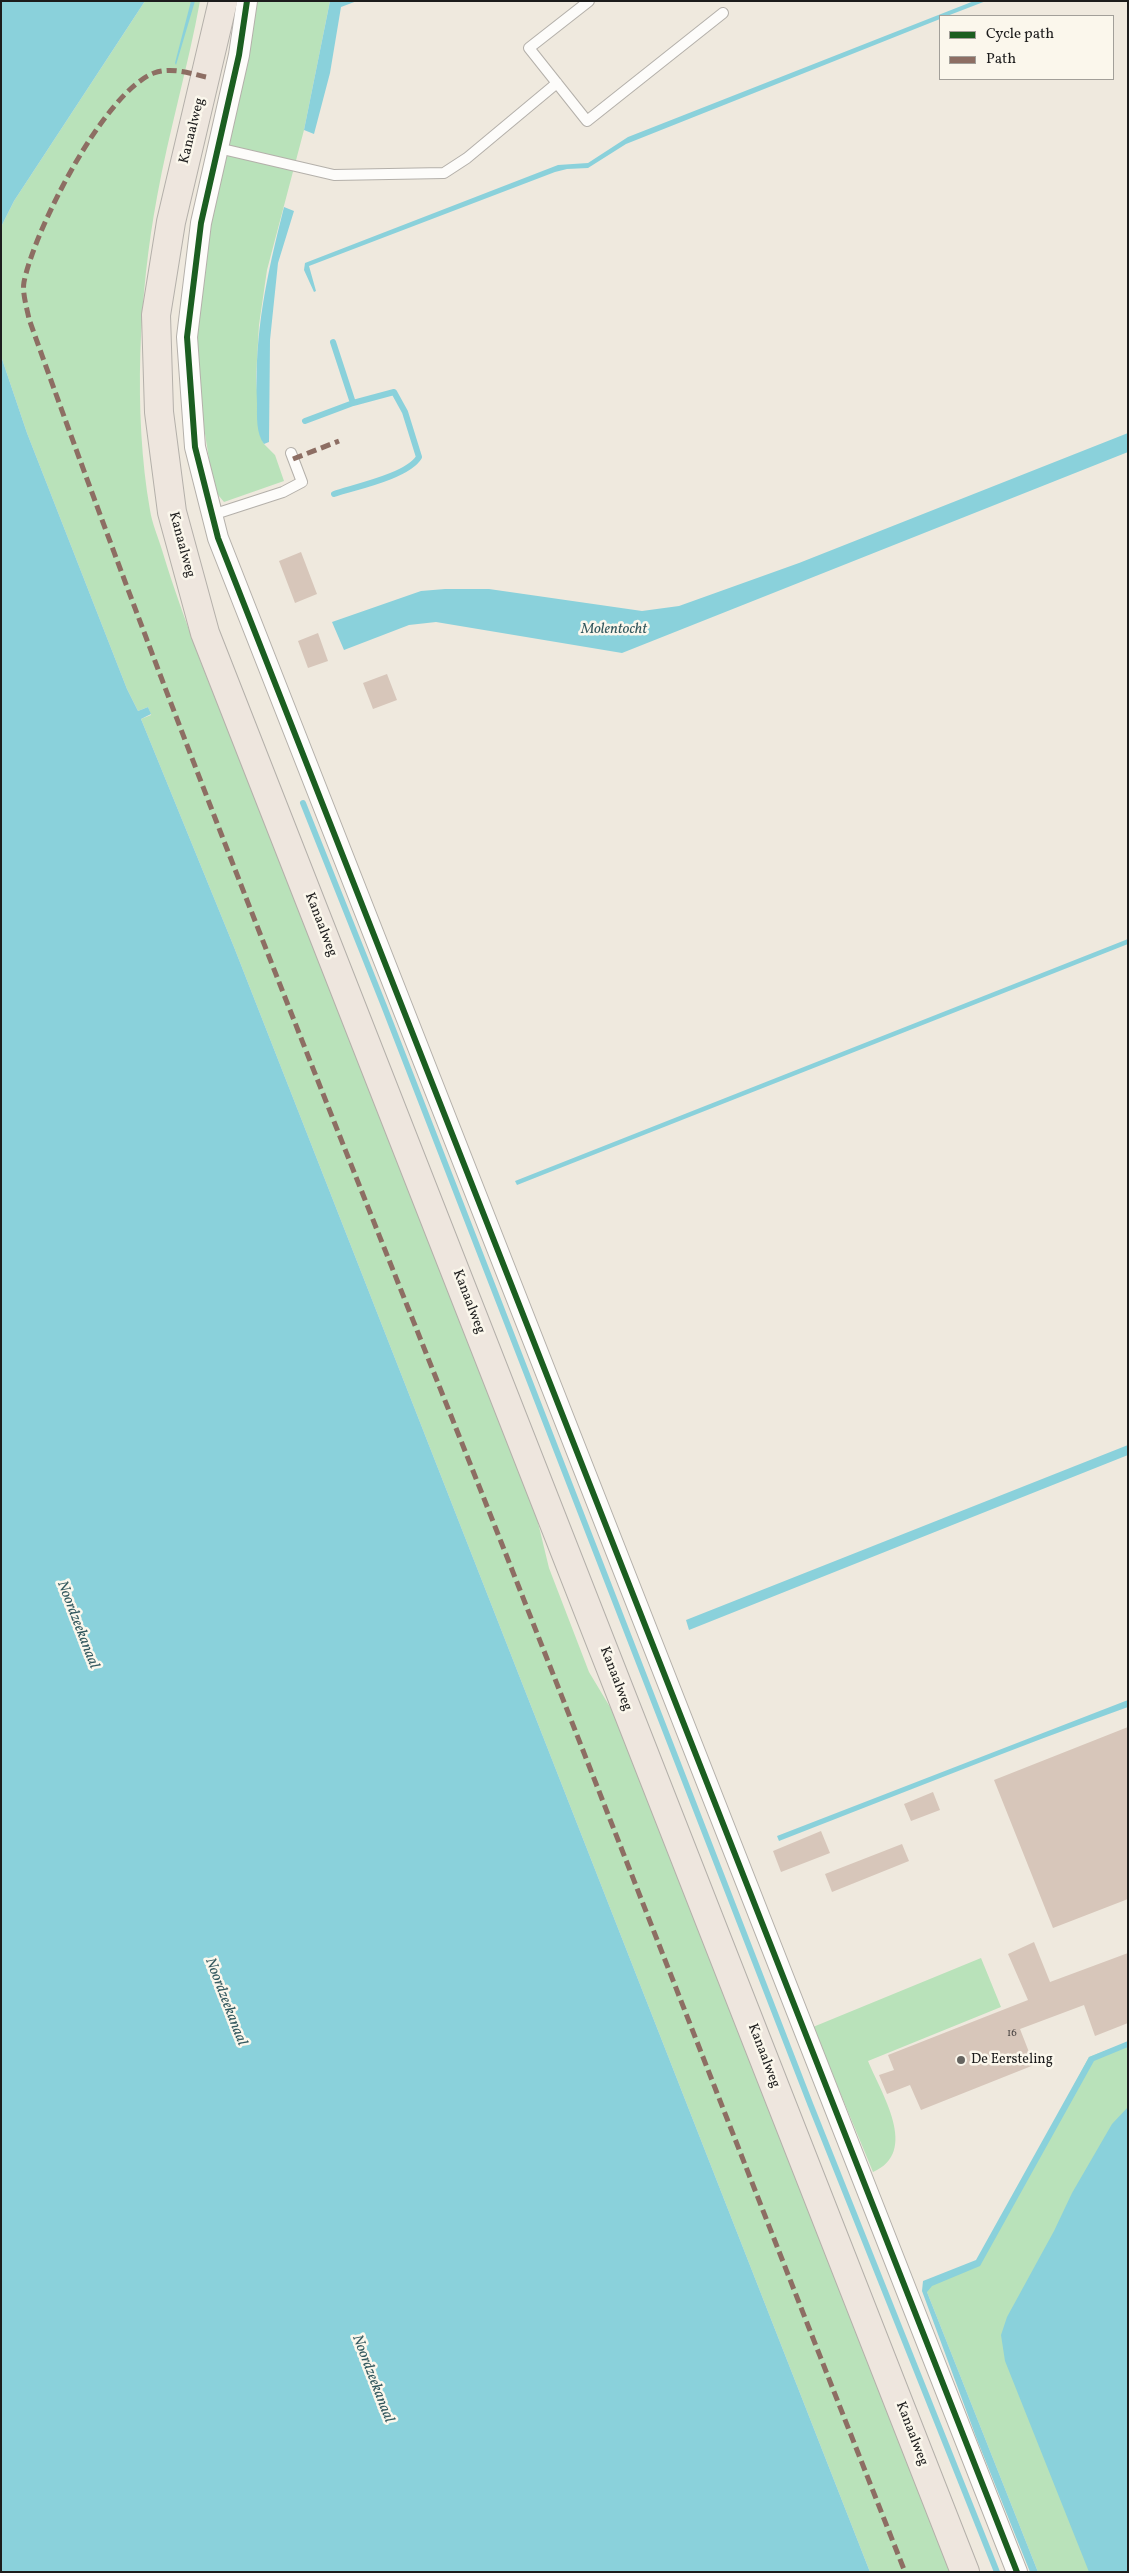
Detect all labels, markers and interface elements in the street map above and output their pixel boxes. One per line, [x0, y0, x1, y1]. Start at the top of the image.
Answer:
legend [939, 15, 1114, 80]
text: Cycle path [986, 24, 1054, 45]
text: Path [986, 49, 1016, 70]
street label: Kanaalweg [177, 96, 209, 166]
street label: Kanaalweg [164, 510, 198, 580]
water label: Molentocht [581, 621, 647, 639]
street label: Kanaalweg [300, 891, 340, 959]
street label: Kanaalweg [448, 1268, 488, 1336]
water label: Noordzeekanaal [52, 1579, 102, 1671]
street label: Kanaalweg [595, 1645, 635, 1713]
water label: Noordzeekanaal [200, 1956, 250, 2048]
street label: Kanaalweg [743, 2022, 783, 2090]
house number: 16 [1007, 2027, 1017, 2041]
place label: De Eersteling [971, 2052, 1053, 2068]
marker: De Eersteling [955, 2054, 967, 2066]
water label: Noordzeekanaal [347, 2333, 397, 2425]
street label: Kanaalweg [891, 2400, 931, 2468]

